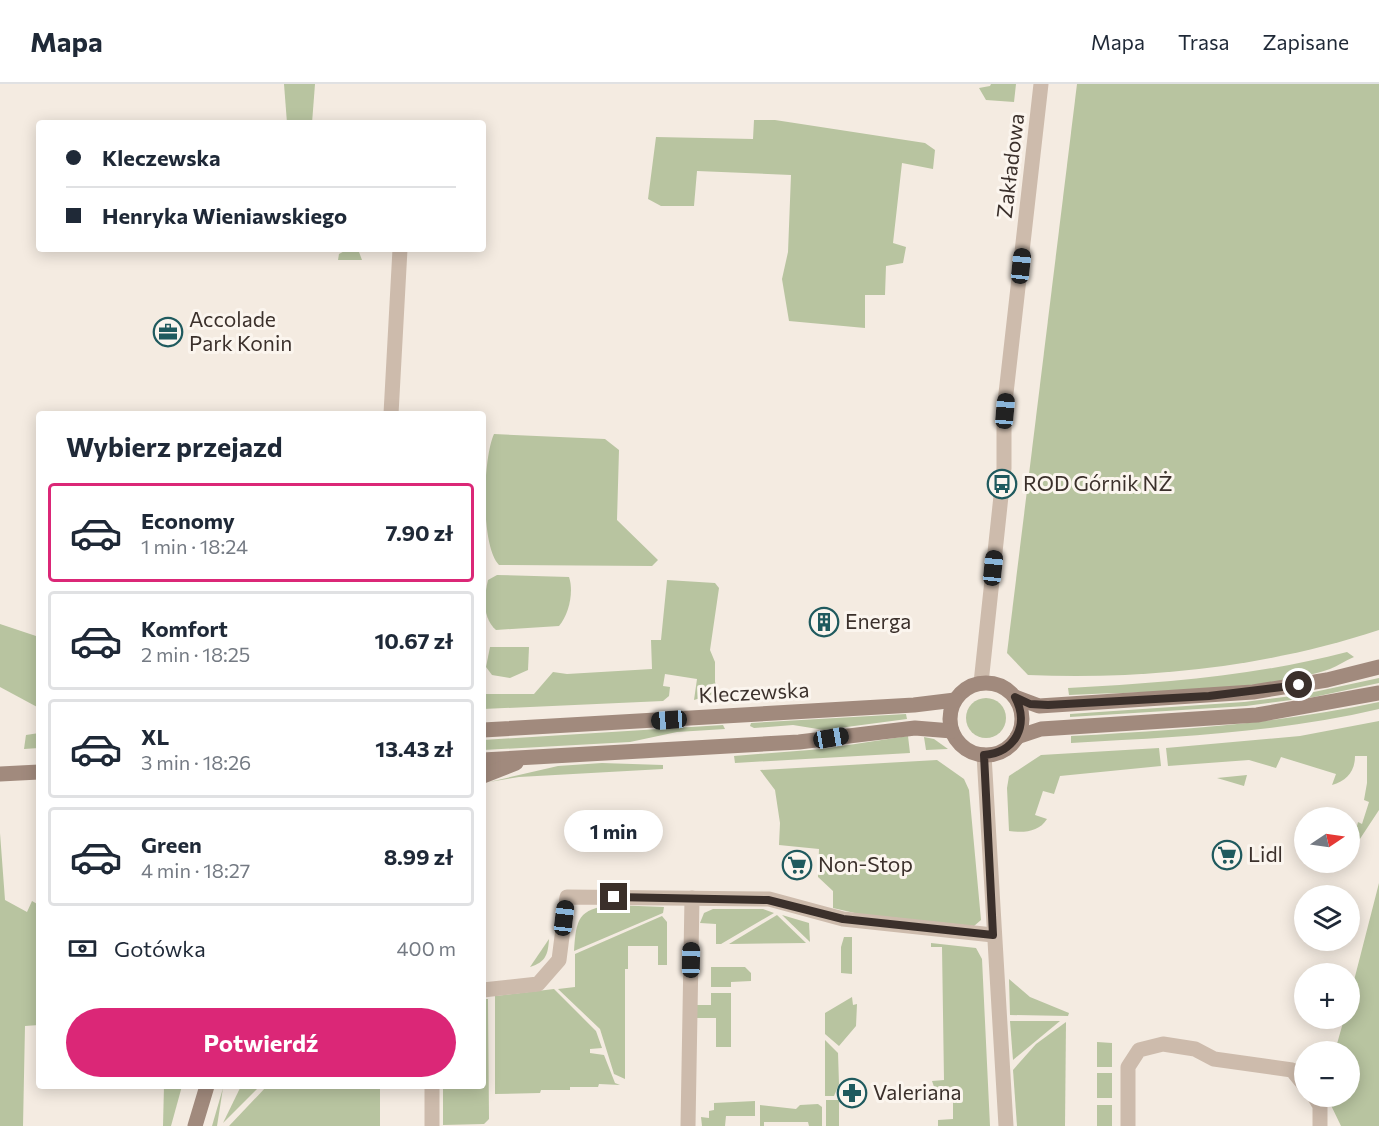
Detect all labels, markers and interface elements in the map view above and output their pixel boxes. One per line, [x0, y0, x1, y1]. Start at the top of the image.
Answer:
text: Mapa [30, 24, 103, 58]
text: Mapa [1091, 29, 1145, 54]
text: Trasa [1178, 29, 1229, 54]
text: Zapisane [1262, 29, 1349, 54]
street label: Zakładowa [991, 112, 1028, 220]
text: Kleczewska [102, 144, 221, 171]
text: Henryka Wieniawskiego [102, 202, 347, 229]
car [1010, 247, 1032, 285]
place label: Accolade Park Konin [189, 306, 292, 355]
office icon: Accolade Park Konin [152, 316, 184, 348]
car [994, 392, 1016, 430]
text: Wybierz przejazd [66, 430, 283, 463]
bus stop icon: ROD Górnik NŻ [986, 468, 1018, 500]
place label: ROD Górnik NŻ [1023, 470, 1173, 495]
icon: car [69, 506, 123, 560]
text: Economy [141, 507, 235, 534]
text: 7.90 zł [386, 519, 453, 546]
text: 1 min · 18:24 [141, 534, 248, 558]
car [982, 549, 1004, 587]
building icon: Energa [808, 606, 840, 638]
place label: Energa [845, 608, 911, 633]
icon: car [69, 614, 123, 668]
text: Komfort [141, 615, 228, 642]
text: 10.67 zł [374, 627, 453, 654]
text: 2 min · 18:25 [141, 642, 250, 666]
route start [1285, 671, 1312, 698]
street label: Kleczewska [698, 676, 810, 707]
car [650, 710, 688, 730]
icon: car [69, 722, 123, 776]
text: XL [141, 723, 169, 750]
car [812, 726, 850, 750]
text: 13.43 zł [375, 735, 453, 762]
text: 3 min · 18:26 [141, 750, 251, 774]
north arrow [1294, 807, 1360, 873]
map controls [1294, 807, 1360, 1107]
callout: 1 min [564, 810, 664, 852]
text: 1 min [590, 819, 637, 843]
icon: car [69, 830, 123, 884]
text: Green [141, 831, 202, 858]
supermarket icon: Lidl [1211, 839, 1243, 871]
place label: Lidl [1248, 841, 1283, 866]
text: 8.99 zł [384, 843, 453, 870]
supermarket icon: Non-Stop [781, 849, 813, 881]
place label: Non-Stop [818, 851, 913, 876]
text: 4 min · 18:27 [141, 858, 250, 882]
route end [600, 883, 627, 910]
button: layers [1294, 885, 1360, 951]
car [553, 899, 575, 937]
icon: cash [66, 932, 99, 965]
text: Gotówka [114, 935, 206, 962]
text: 400 m [397, 936, 456, 960]
car [682, 942, 700, 978]
button: + [1294, 963, 1360, 1029]
button: Potwierdź [66, 1008, 456, 1077]
button: − [1294, 1041, 1360, 1107]
pharmacy icon: Valeriana [836, 1077, 868, 1109]
place label: Valeriana [873, 1079, 962, 1104]

